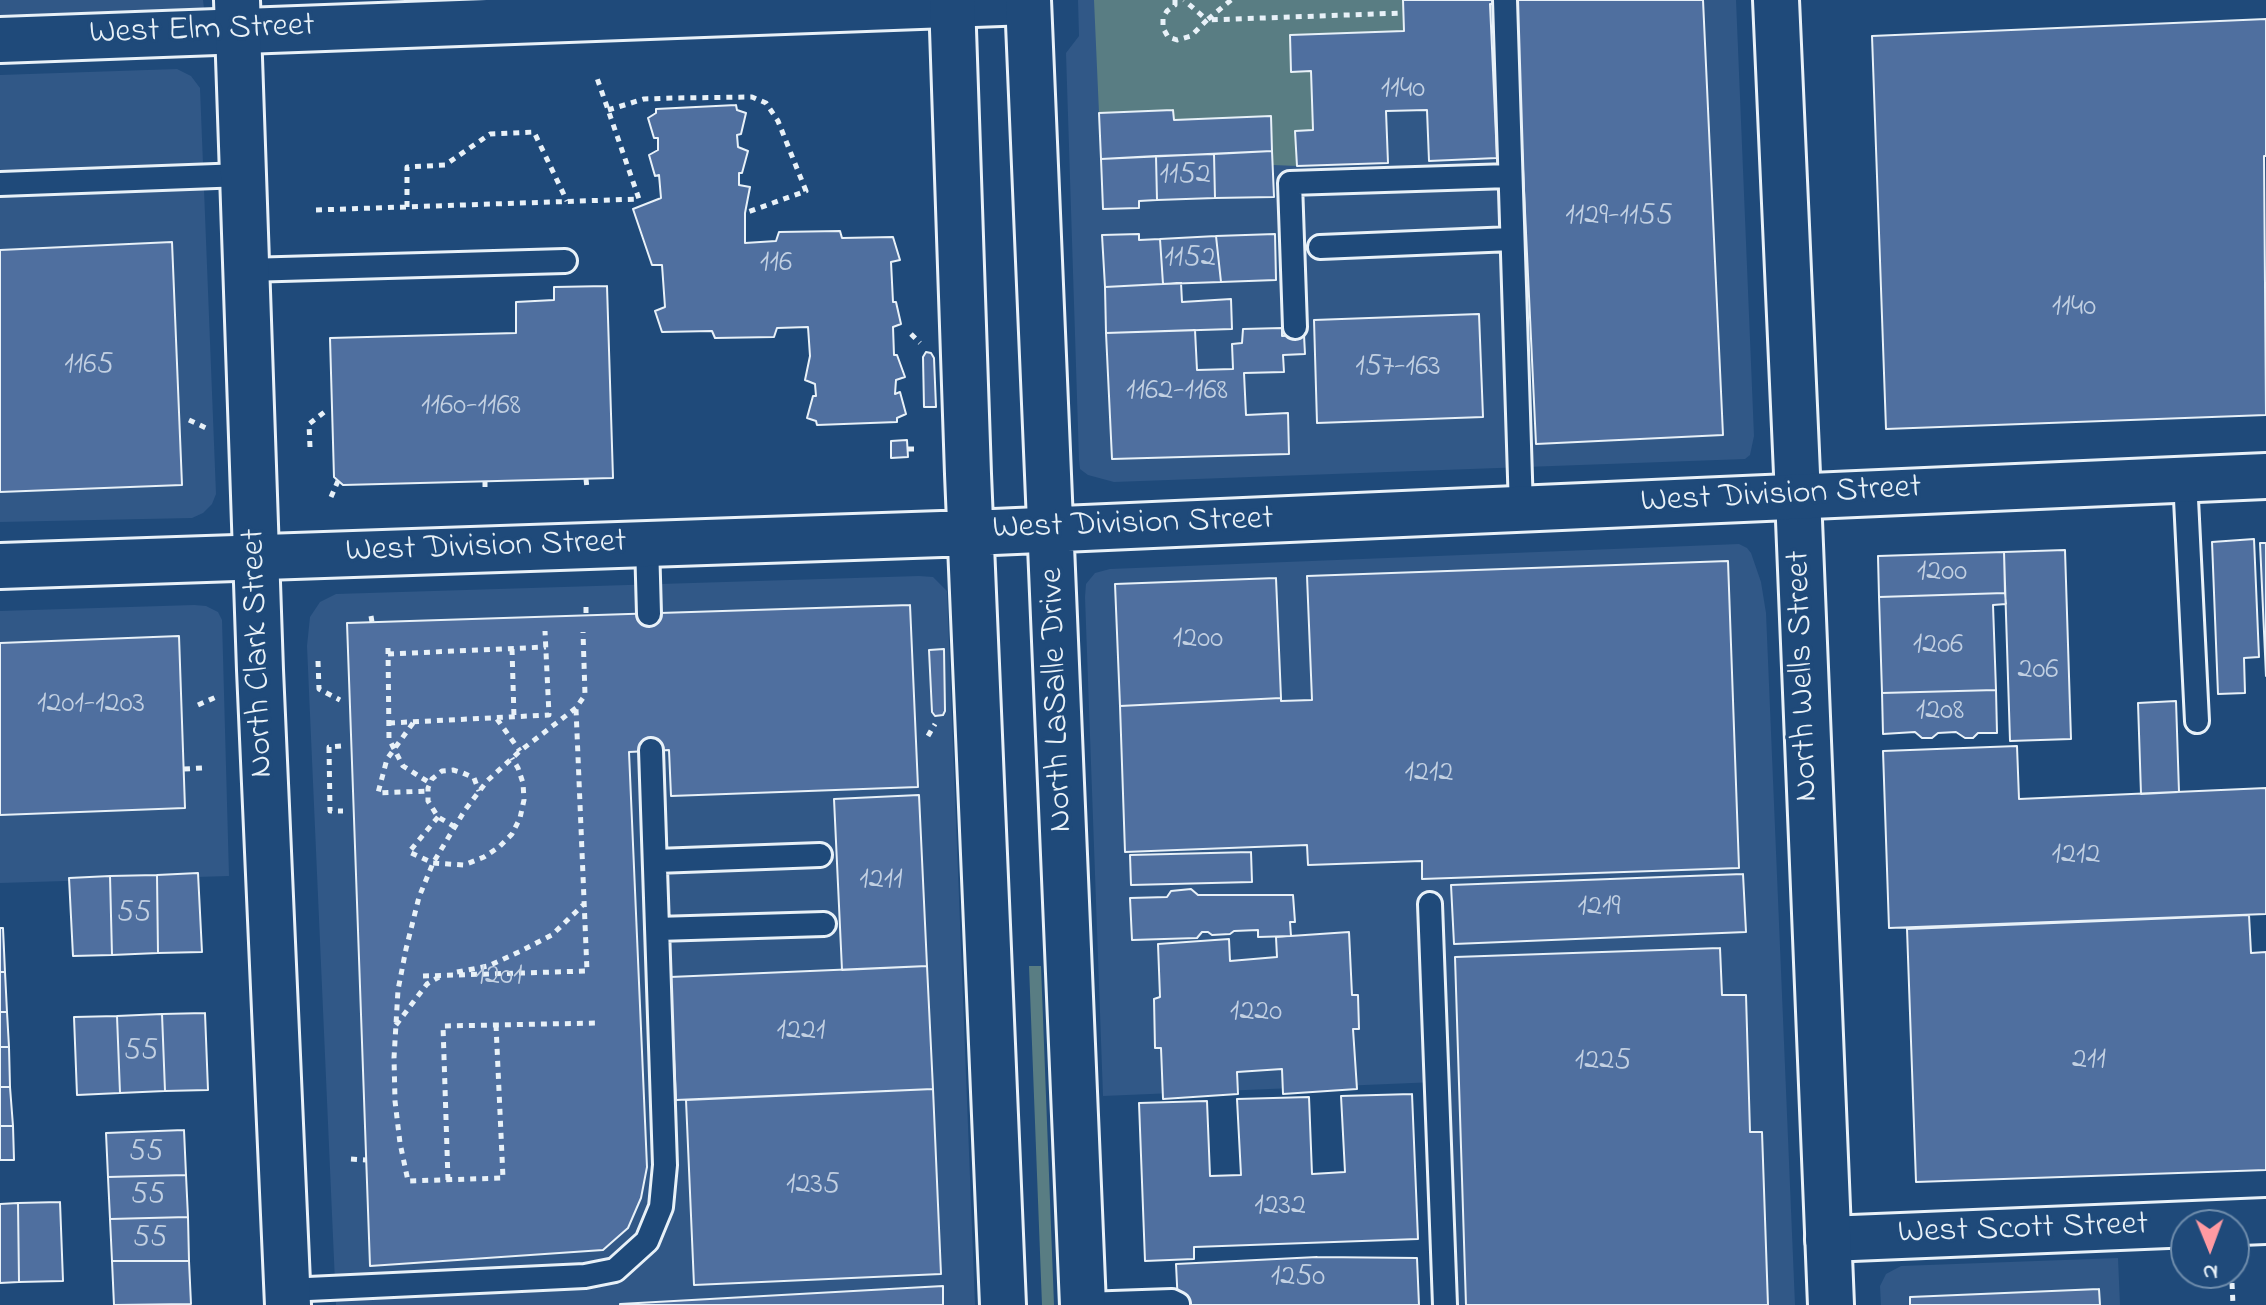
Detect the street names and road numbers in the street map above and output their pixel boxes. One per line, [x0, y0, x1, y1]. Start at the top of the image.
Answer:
street label: West Elm Street [89, 8, 315, 56]
street label: West Division Street [1640, 469, 1922, 525]
street label: West Division Street [992, 501, 1274, 551]
street label: West Division Street [345, 524, 627, 574]
street label: North Clark Street [235, 528, 285, 778]
street label: North Wells Street [1780, 549, 1830, 803]
street label: North LaSalle Drive [1034, 567, 1084, 833]
street label: West Scott Street [1897, 1206, 2149, 1256]

